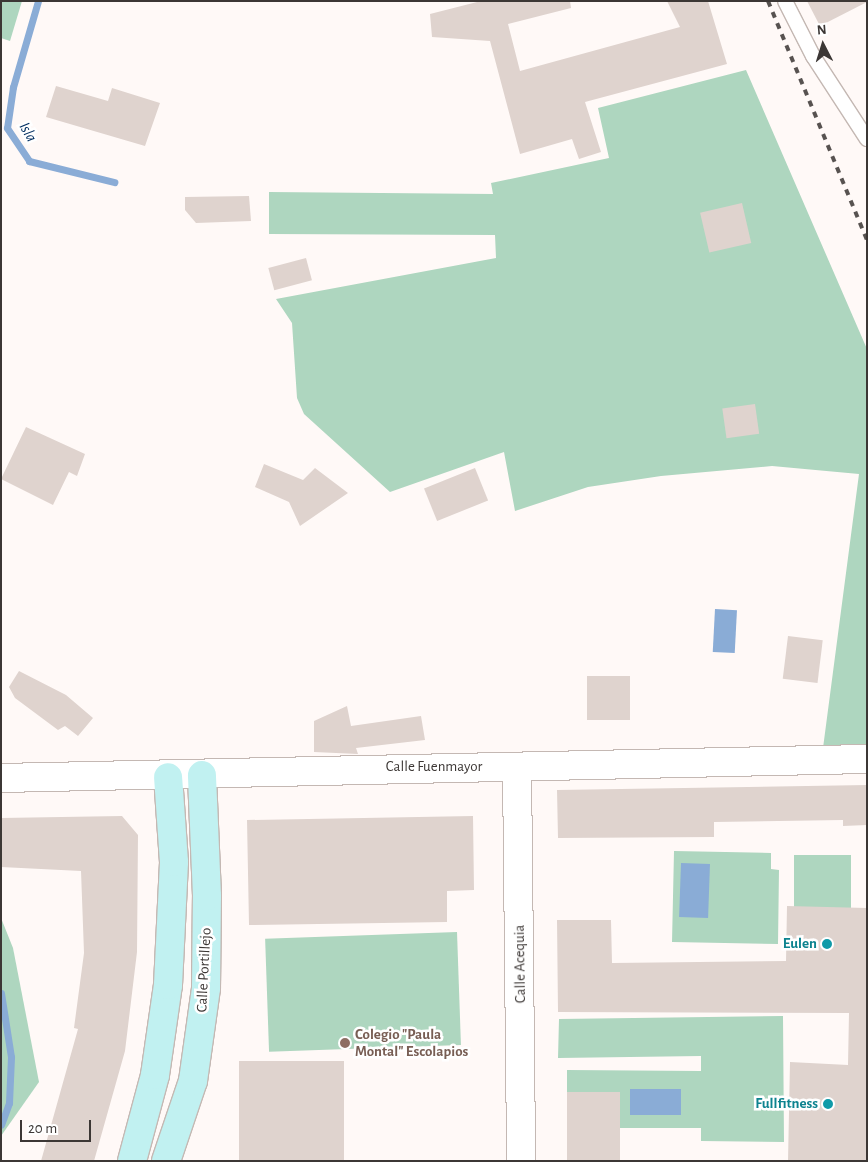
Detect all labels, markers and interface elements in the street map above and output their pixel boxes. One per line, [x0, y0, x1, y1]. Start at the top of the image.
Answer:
north arrow [798, 20, 848, 70]
text: N [816, 23, 827, 37]
water label: Isla [15, 119, 41, 145]
street label: Calle Fuenmayor [386, 758, 482, 776]
street label: Calle Acequia [510, 925, 530, 1003]
street label: Calle Portillejo [193, 927, 215, 1013]
place label: Eulen [783, 935, 817, 953]
marker: Eulen [821, 938, 833, 950]
place label: Colegio "Paula Montal" Escolapios [355, 1025, 468, 1060]
marker: Colegio "Paula Montal" Escolapios [339, 1037, 351, 1049]
place label: Fullfitness [755, 1095, 818, 1113]
marker: Fullfitness [822, 1098, 834, 1110]
scale bar [22, 1110, 94, 1142]
text: 20 m [28, 1121, 57, 1136]

